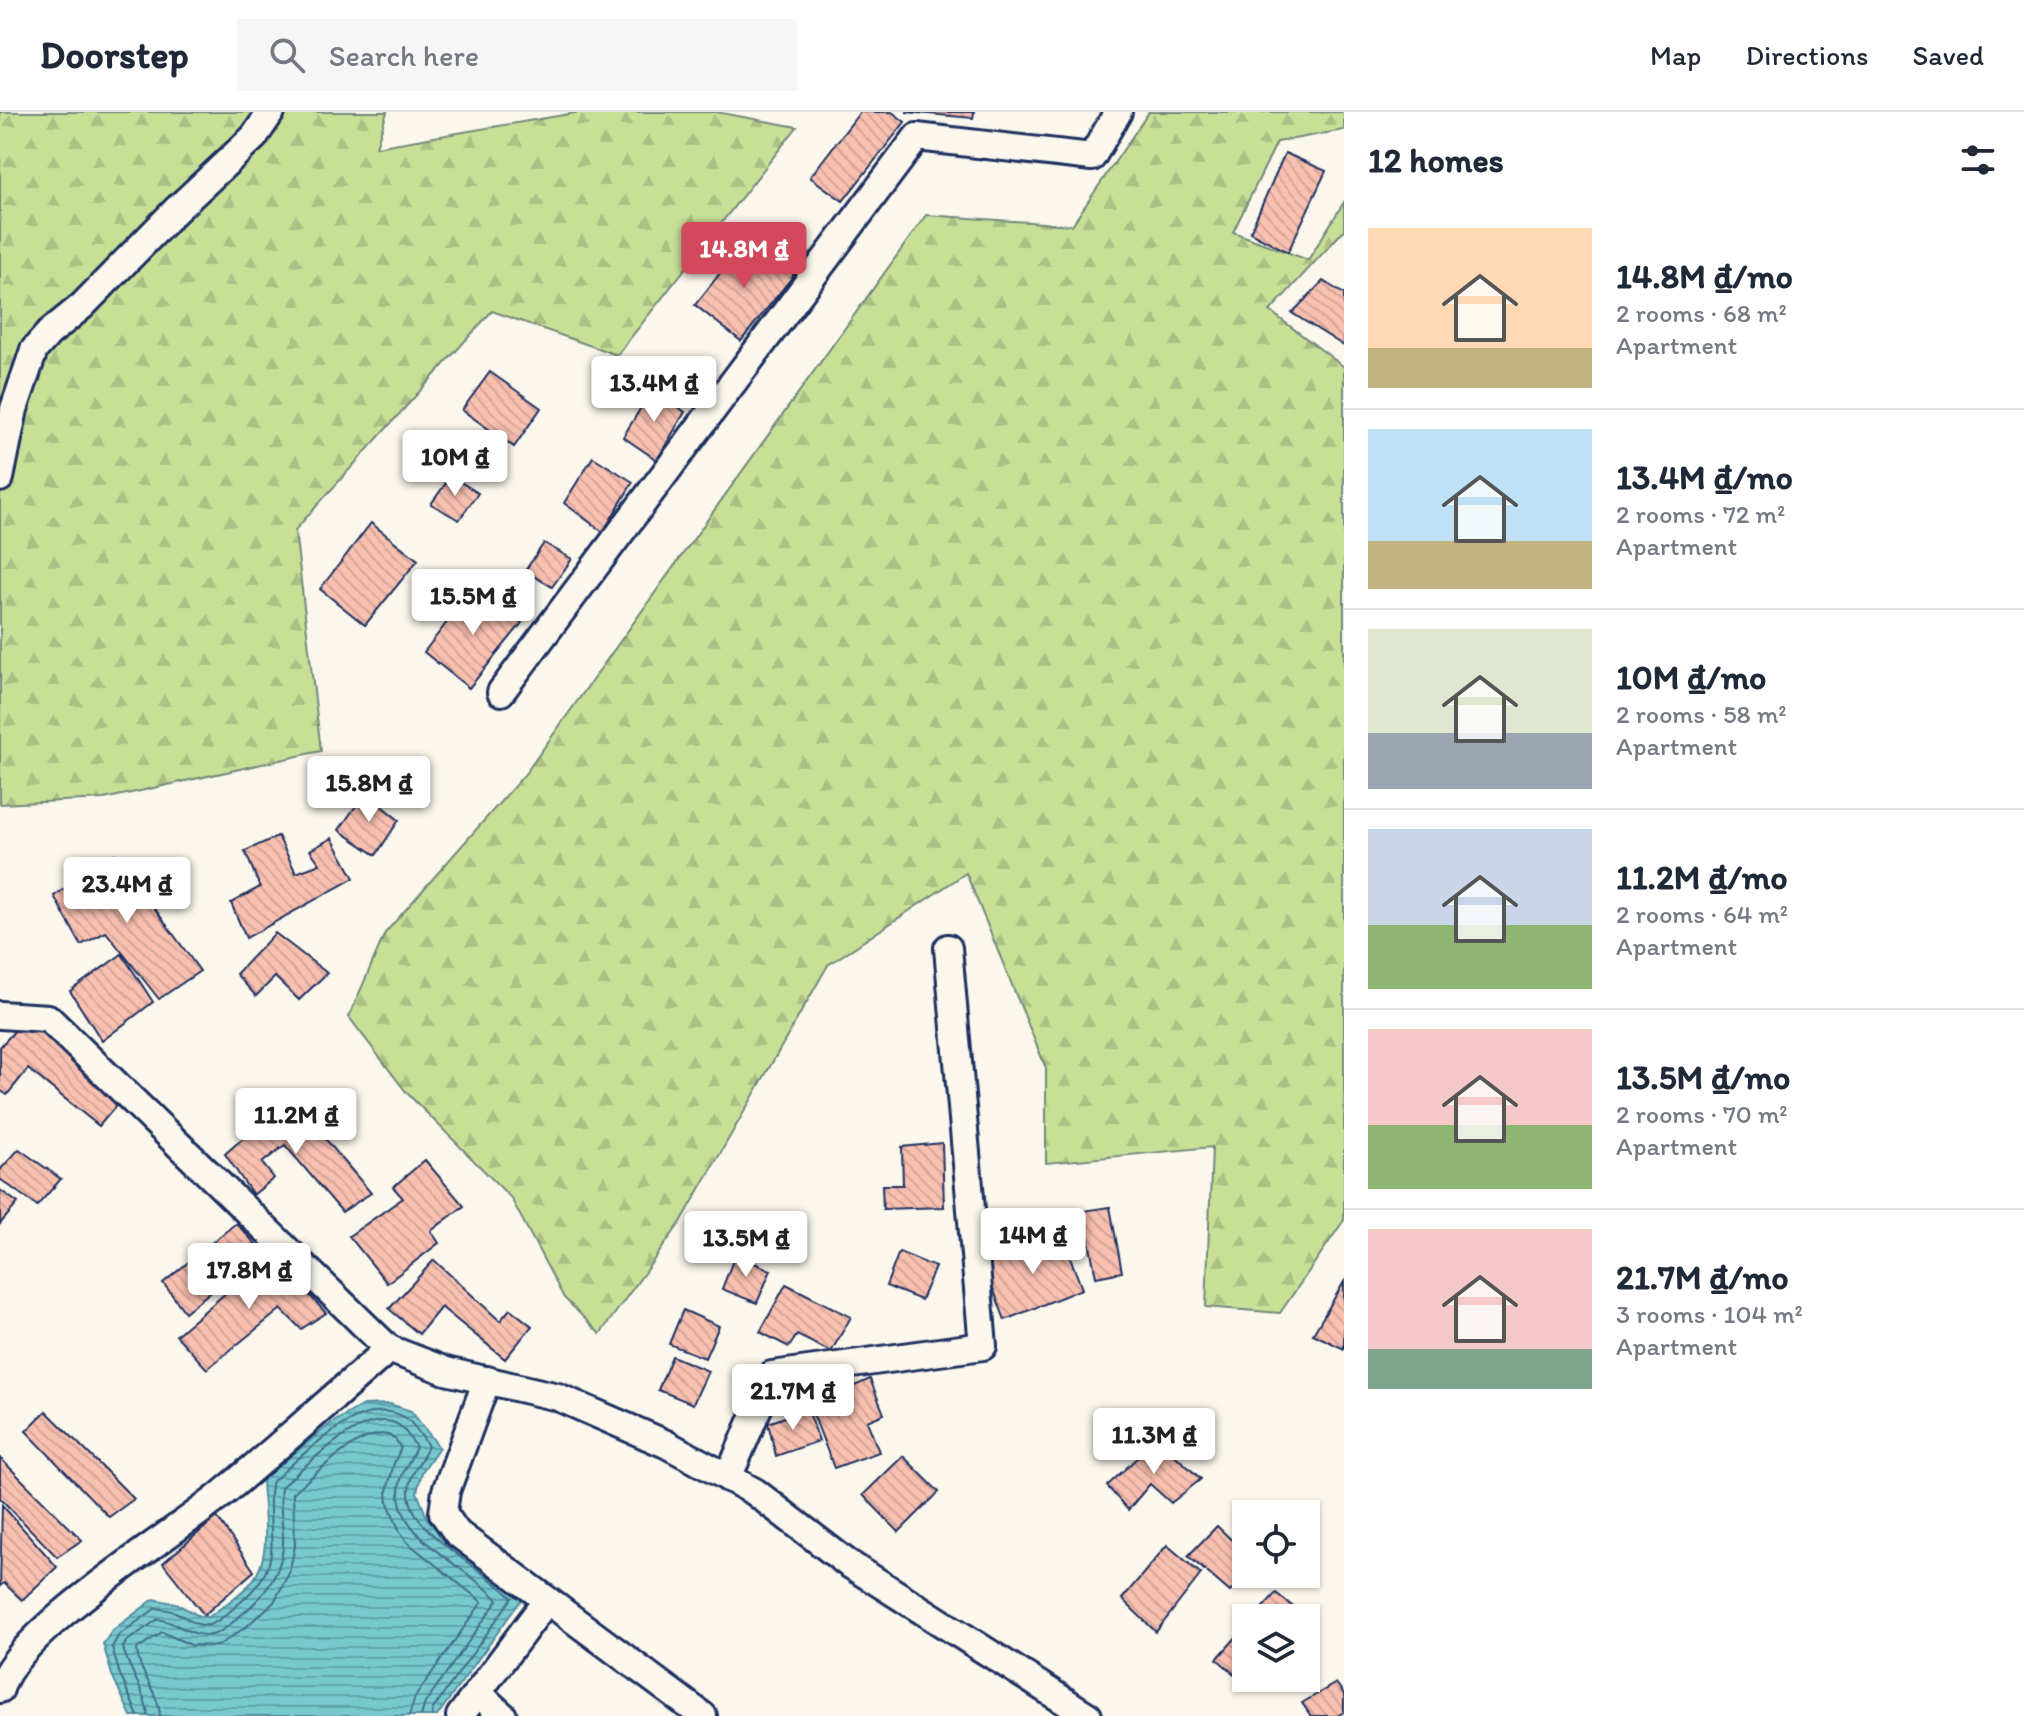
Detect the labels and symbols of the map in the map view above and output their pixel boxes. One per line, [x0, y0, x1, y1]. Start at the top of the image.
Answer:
pin: 14.8M ₫ [670, 222, 818, 290]
pin: 13.4M ₫ [580, 356, 728, 424]
pin: 10M ₫ [399, 430, 511, 498]
pin: 15.5M ₫ [399, 569, 547, 637]
pin: 15.8M ₫ [295, 756, 443, 824]
pin: 23.4M ₫ [53, 857, 201, 925]
pin: 11.2M ₫ [222, 1088, 370, 1156]
pin: 14M ₫ [977, 1208, 1089, 1276]
pin: 13.5M ₫ [672, 1211, 820, 1279]
pin: 17.8M ₫ [175, 1243, 323, 1311]
pin: 21.7M ₫ [719, 1364, 867, 1432]
pin: 11.3M ₫ [1080, 1408, 1228, 1476]

